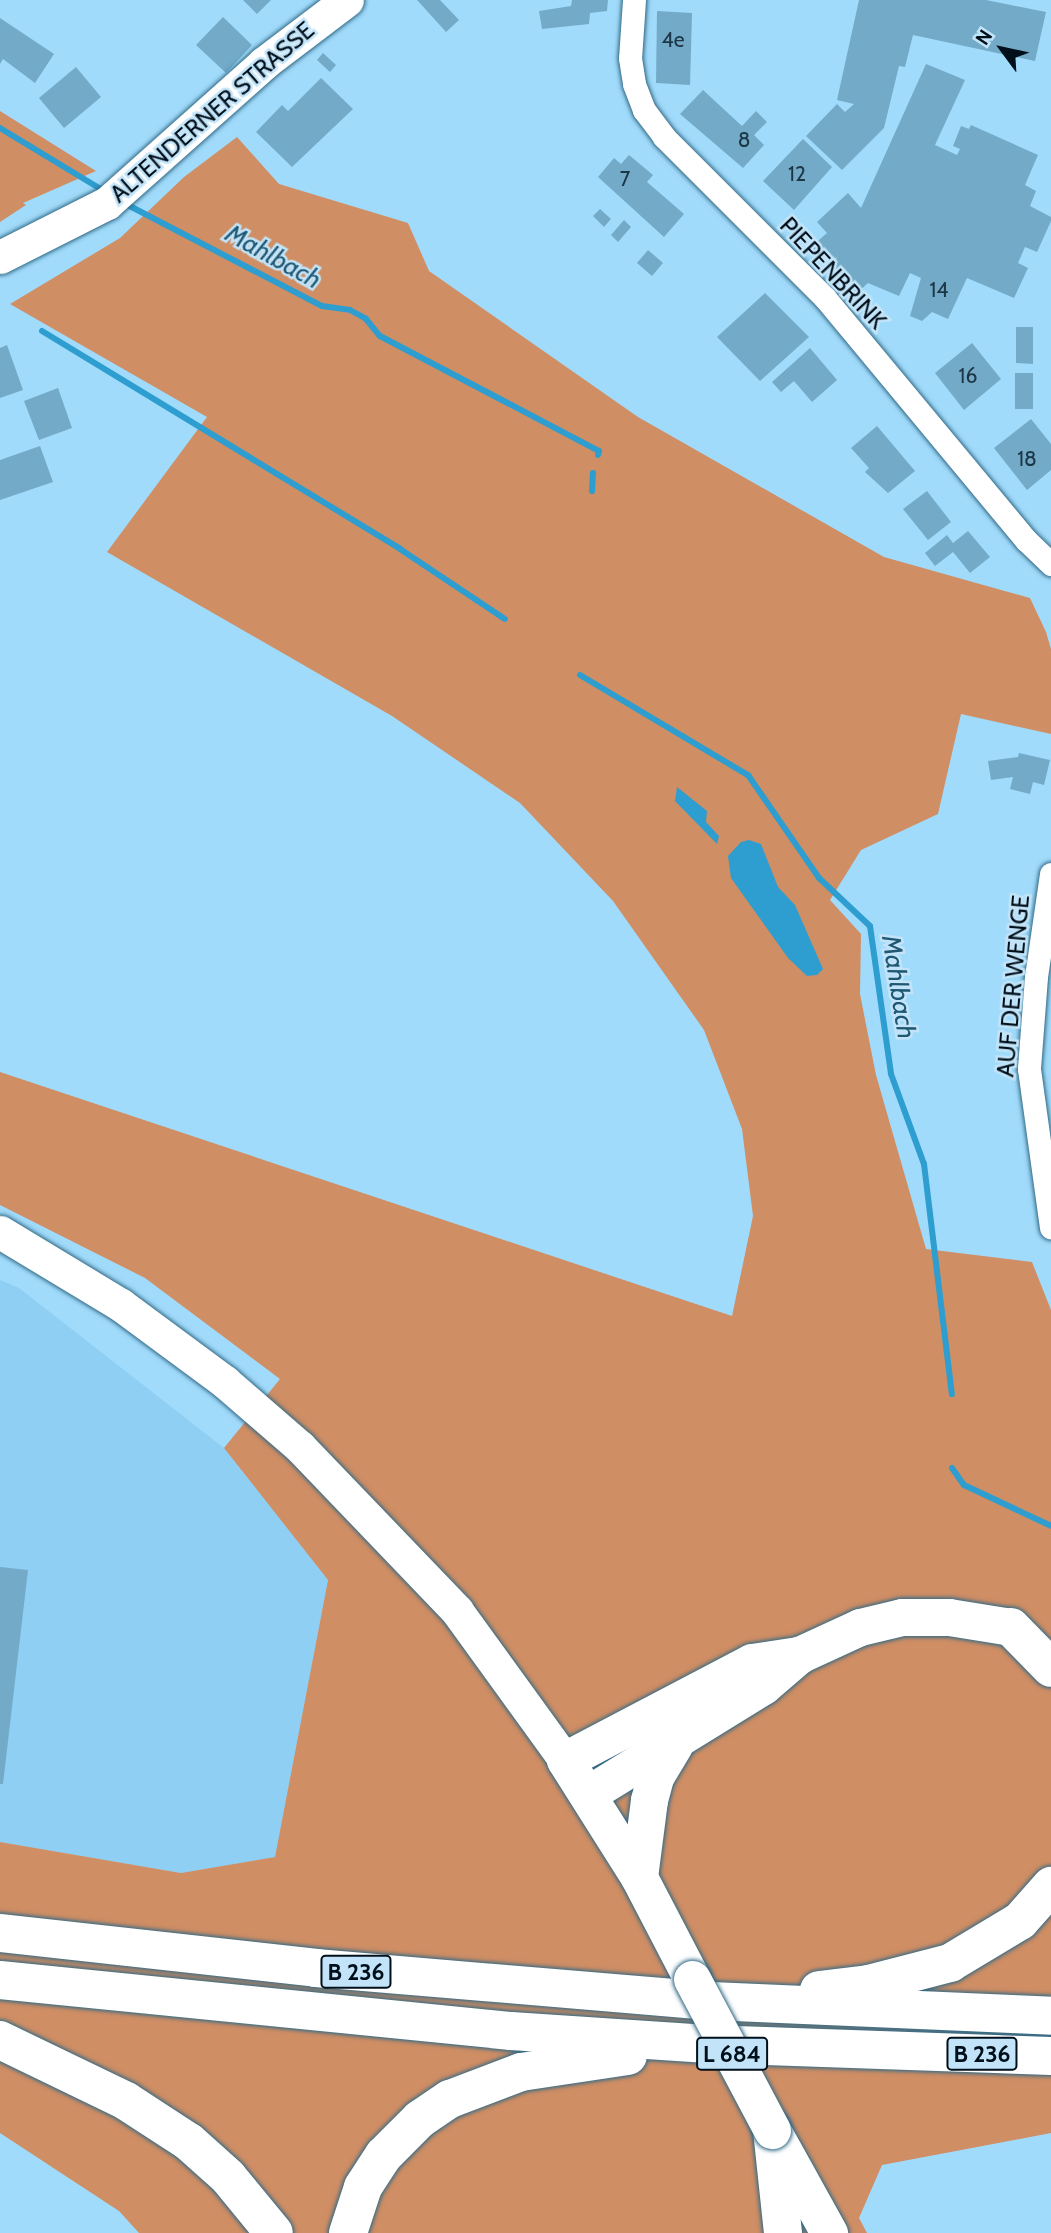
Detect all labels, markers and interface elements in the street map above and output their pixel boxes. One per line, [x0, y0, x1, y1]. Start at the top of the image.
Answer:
north arrow [967, 14, 1037, 84]
street label: ALTENDERNER STRASSE [104, 16, 320, 208]
text: N [971, 25, 997, 49]
house number: 4e [662, 27, 684, 53]
house number: 8 [738, 127, 750, 153]
house number: 12 [788, 161, 806, 187]
house number: 7 [620, 166, 630, 192]
street label: PIEPENBRINK [774, 211, 892, 335]
water label: Mahlbach [220, 218, 326, 296]
house number: 14 [930, 277, 948, 303]
house number: 16 [959, 363, 977, 389]
house number: 18 [1017, 446, 1037, 472]
street label: AUF DER WENGE [991, 894, 1035, 1078]
water label: Mahlbach [874, 933, 922, 1041]
road number: B 236 [319, 1952, 393, 1992]
road number: L 684 [695, 2035, 769, 2074]
road number: B 236 [945, 2035, 1019, 2074]

